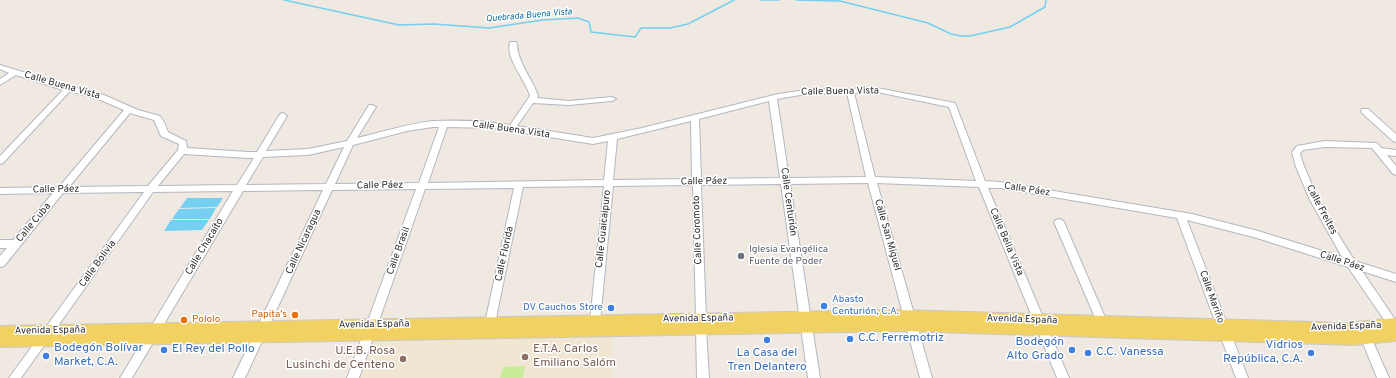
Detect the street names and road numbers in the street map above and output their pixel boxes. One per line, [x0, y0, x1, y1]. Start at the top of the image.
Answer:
street label: Calle Buena Vista [23, 69, 101, 103]
street label: Calle Buena Vista [801, 85, 879, 99]
street label: Calle Buena Vista [471, 119, 551, 141]
street label: Calle Centurión [777, 167, 799, 237]
street label: Calle Páez [681, 176, 727, 188]
street label: Calle Páez [357, 180, 403, 192]
street label: Calle Páez [1003, 180, 1051, 200]
street label: Calle Freites [1303, 183, 1339, 237]
street label: Calle Páez [33, 184, 79, 196]
street label: Calle Guaicaipuro [594, 189, 614, 269]
street label: Calle Coromoto [691, 195, 705, 265]
street label: Calle San Miguel [871, 198, 903, 272]
street label: Calle Cuba [14, 201, 54, 245]
street label: Calle Bella Vista [986, 206, 1026, 278]
street label: Calle Nicaragua [284, 208, 324, 276]
street label: Calle Chacaíto [183, 216, 227, 278]
street label: Calle Brasil [385, 225, 413, 277]
street label: Calle Florida [493, 225, 517, 283]
street label: Calle Bolivia [77, 238, 119, 290]
street label: Calle Páez [1318, 249, 1366, 275]
street label: Calle Mariño [1196, 269, 1226, 325]
street label: Avenida España [662, 312, 734, 326]
street label: Avenida España [986, 313, 1058, 327]
street label: Avenida España [338, 318, 410, 332]
street label: Avenida España [1310, 320, 1382, 334]
street label: Avenida España [14, 324, 86, 338]

